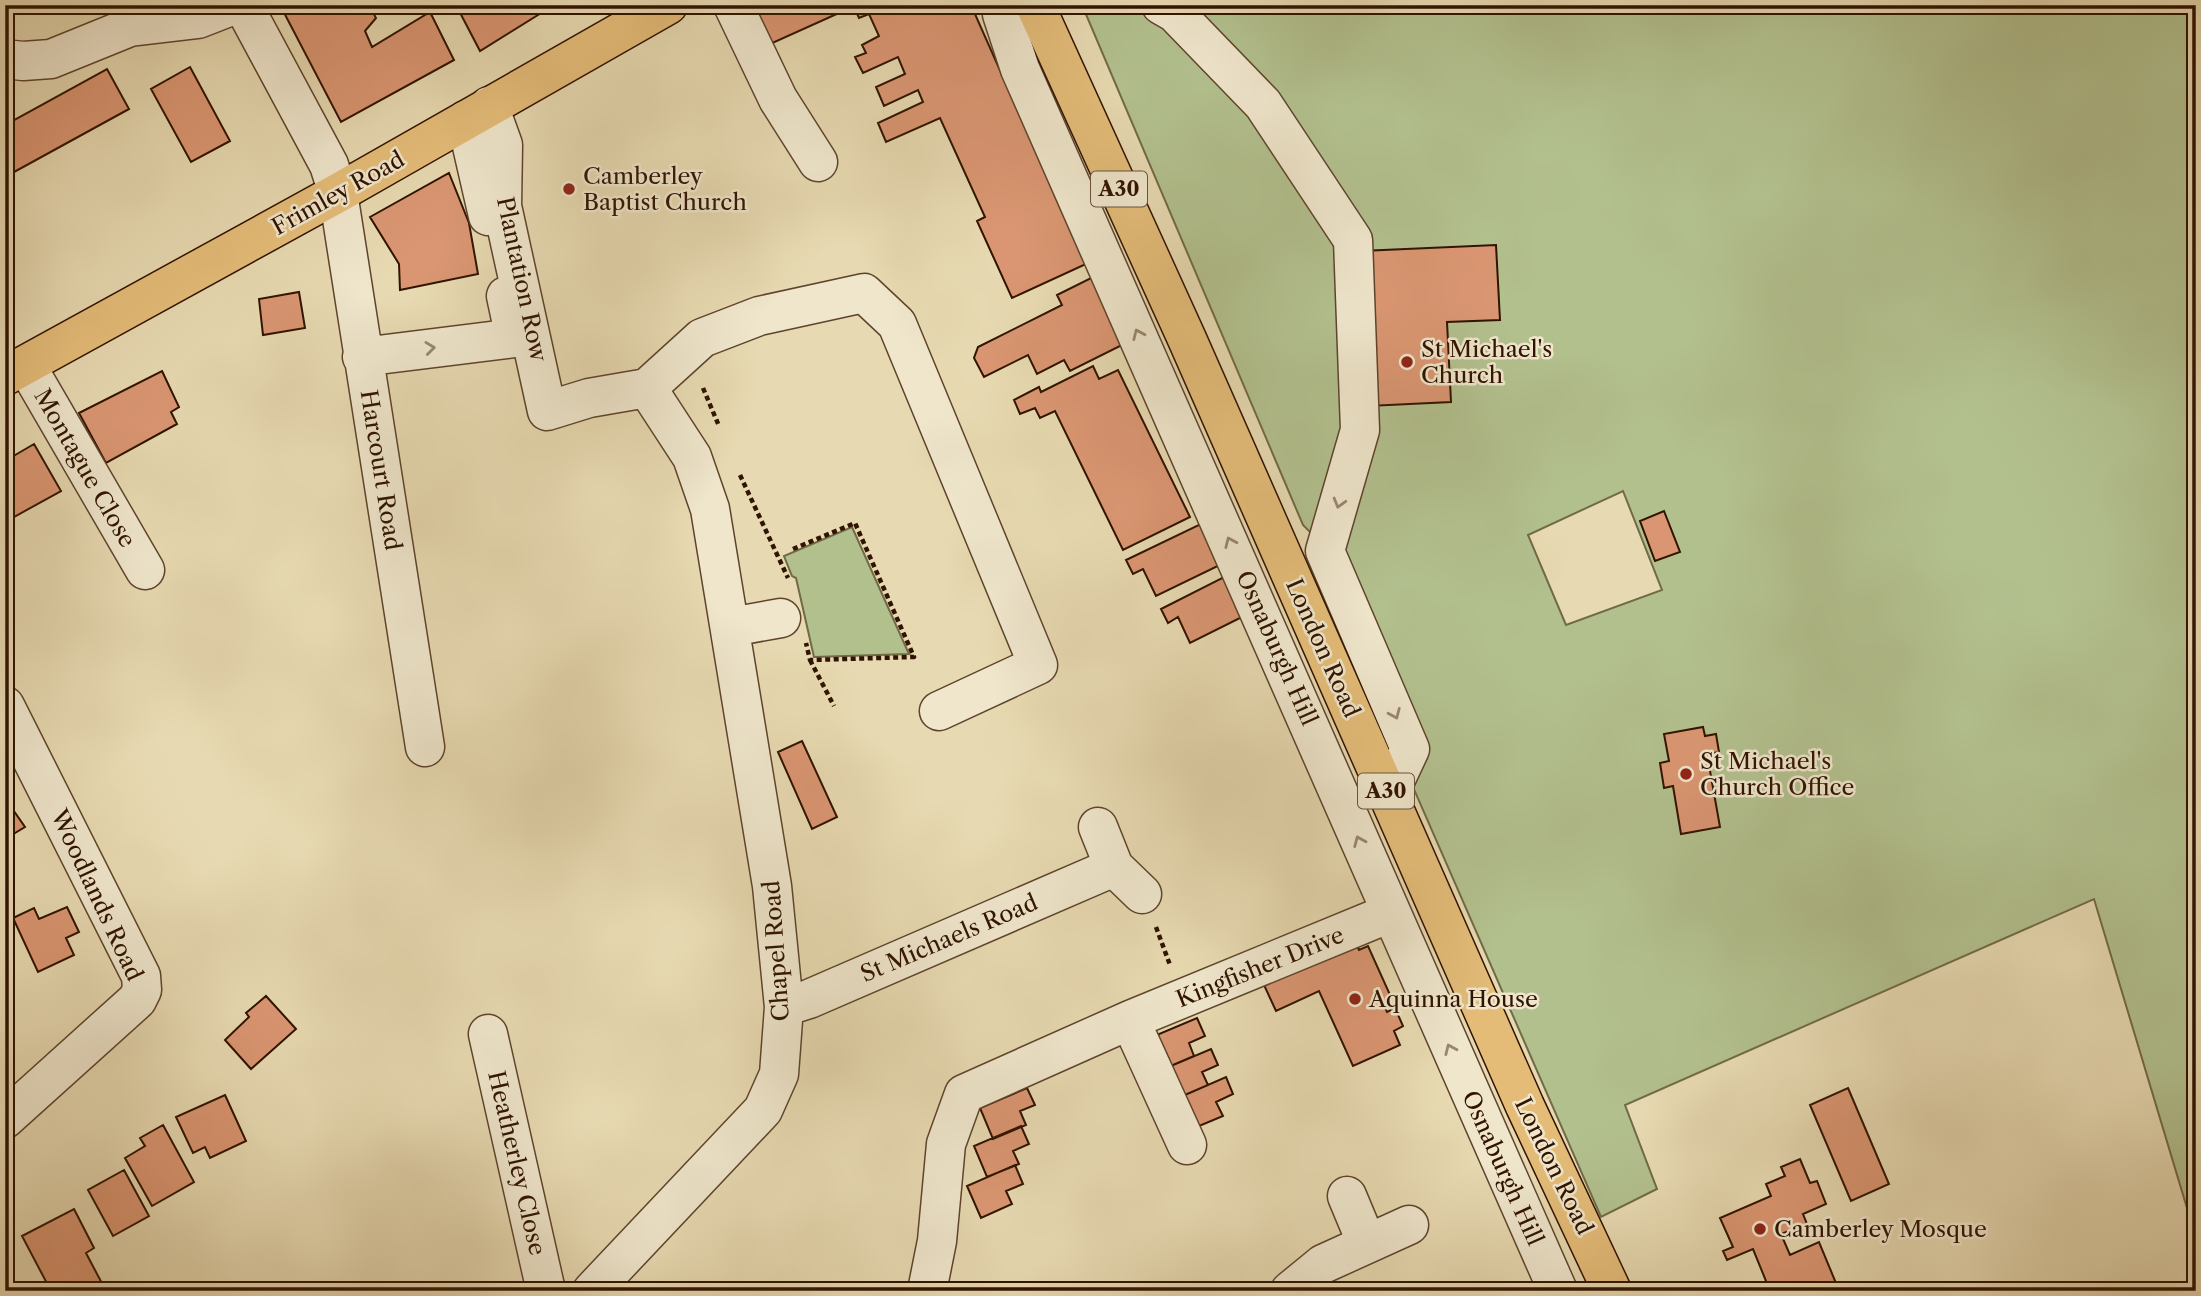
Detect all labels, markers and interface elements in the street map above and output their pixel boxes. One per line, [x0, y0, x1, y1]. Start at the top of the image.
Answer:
street label: Frimley Road [267, 145, 409, 241]
place label: Camberley Baptist Church [583, 162, 747, 216]
road number: A30 [1091, 172, 1147, 206]
marker: Camberley Baptist Church [561, 181, 577, 197]
street label: Plantation Row [491, 194, 553, 365]
one-way arrow [1132, 329, 1146, 341]
place label: St Michael's Church [1421, 335, 1552, 389]
one-way arrow [424, 341, 436, 356]
marker: St Michael's Church [1399, 354, 1415, 370]
street label: Montague Close [28, 384, 142, 552]
street label: Harcourt Road [354, 388, 408, 552]
one-way arrow [1333, 496, 1347, 508]
one-way arrow [1224, 537, 1238, 549]
street label: Osnaburgh Hill [1230, 566, 1324, 730]
street label: London Road [1280, 574, 1366, 722]
one-way arrow [1387, 707, 1401, 719]
place label: St Michael's Church Office [1700, 747, 1854, 801]
marker: St Michael's Church Office [1678, 766, 1694, 782]
road number: A30 [1358, 774, 1414, 808]
street label: Woodlands Road [45, 804, 149, 985]
one-way arrow [1353, 836, 1367, 848]
street label: Chapel Road [757, 880, 795, 1022]
street label: St Michaels Road [856, 888, 1042, 988]
street label: Kingfisher Drive [1172, 921, 1348, 1013]
place label: Aquinna House [1368, 985, 1538, 1013]
marker: Aquinna House [1347, 991, 1363, 1007]
one-way arrow [1444, 1044, 1458, 1057]
street label: Heatherley Close [482, 1068, 552, 1258]
street label: Osnaburgh Hill [1456, 1086, 1550, 1250]
street label: London Road [1509, 1093, 1599, 1239]
place label: Camberley Mosque [1774, 1215, 1987, 1243]
marker: Camberley Mosque [1752, 1221, 1768, 1237]

